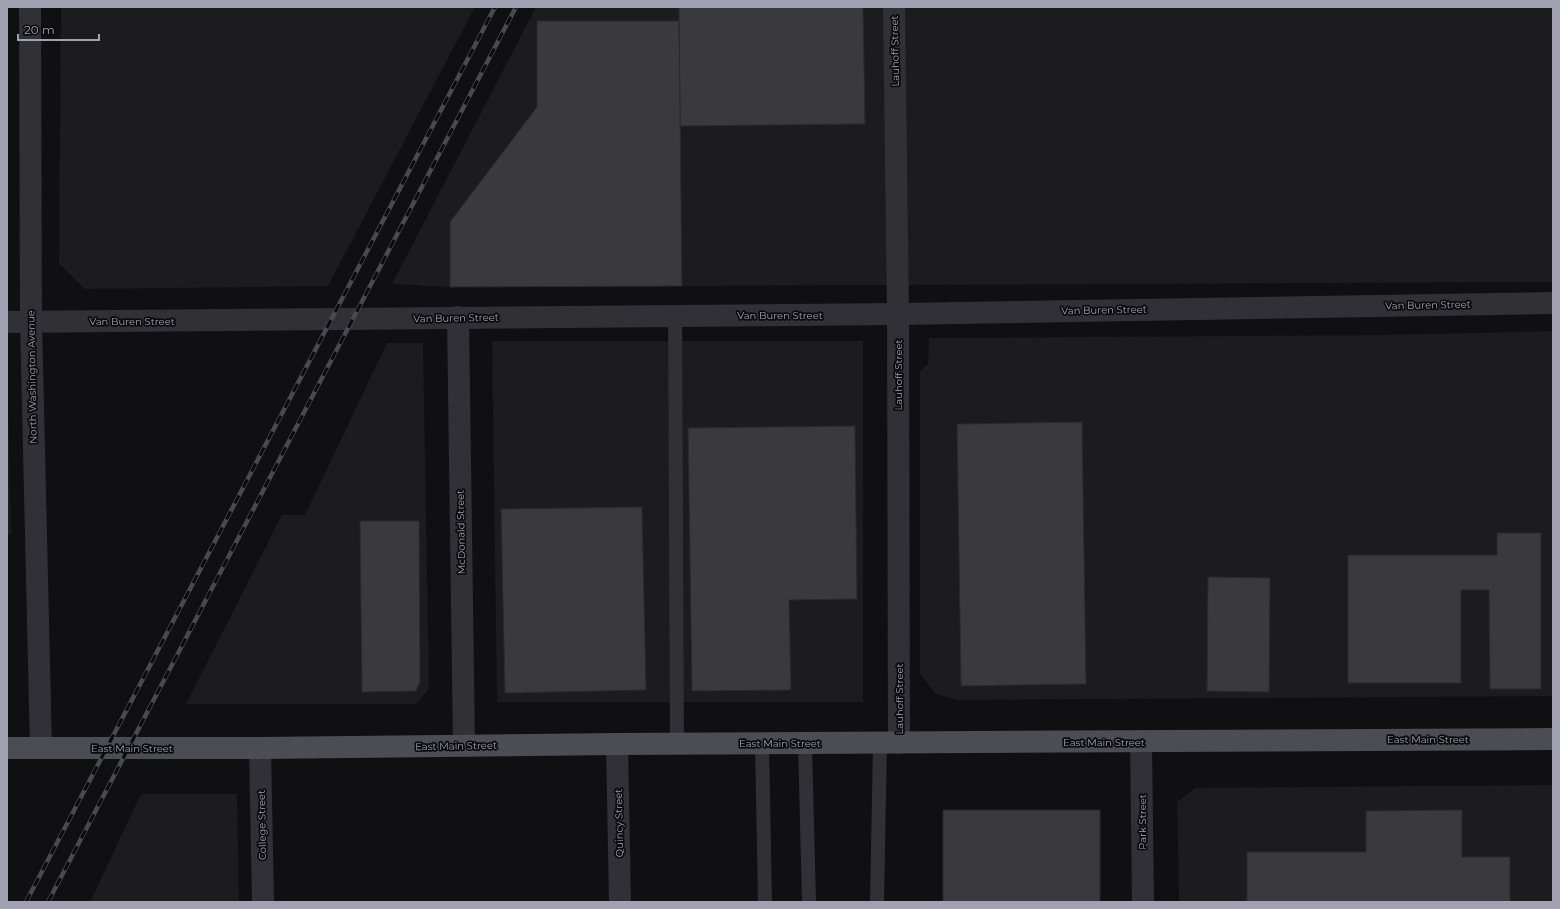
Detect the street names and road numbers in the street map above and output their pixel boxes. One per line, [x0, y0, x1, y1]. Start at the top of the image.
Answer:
street label: Lauhoff Street [888, 15, 902, 87]
street label: Van Buren Street [1385, 298, 1471, 312]
street label: Van Buren Street [1061, 303, 1147, 317]
street label: Van Buren Street [737, 309, 823, 322]
street label: North Washington Avenue [24, 310, 40, 444]
street label: Van Buren Street [413, 311, 499, 325]
street label: Van Buren Street [89, 315, 175, 328]
street label: Lauhoff Street [892, 339, 905, 411]
street label: McDonald Street [454, 490, 468, 574]
street label: Lauhoff Street [893, 663, 906, 735]
street label: East Main Street [1387, 733, 1469, 746]
street label: East Main Street [1063, 736, 1145, 749]
street label: East Main Street [739, 737, 821, 750]
street label: East Main Street [415, 739, 497, 753]
street label: East Main Street [91, 742, 173, 755]
street label: Quincy Street [612, 789, 626, 857]
street label: College Street [255, 790, 269, 860]
street label: Park Street [1136, 794, 1149, 850]

